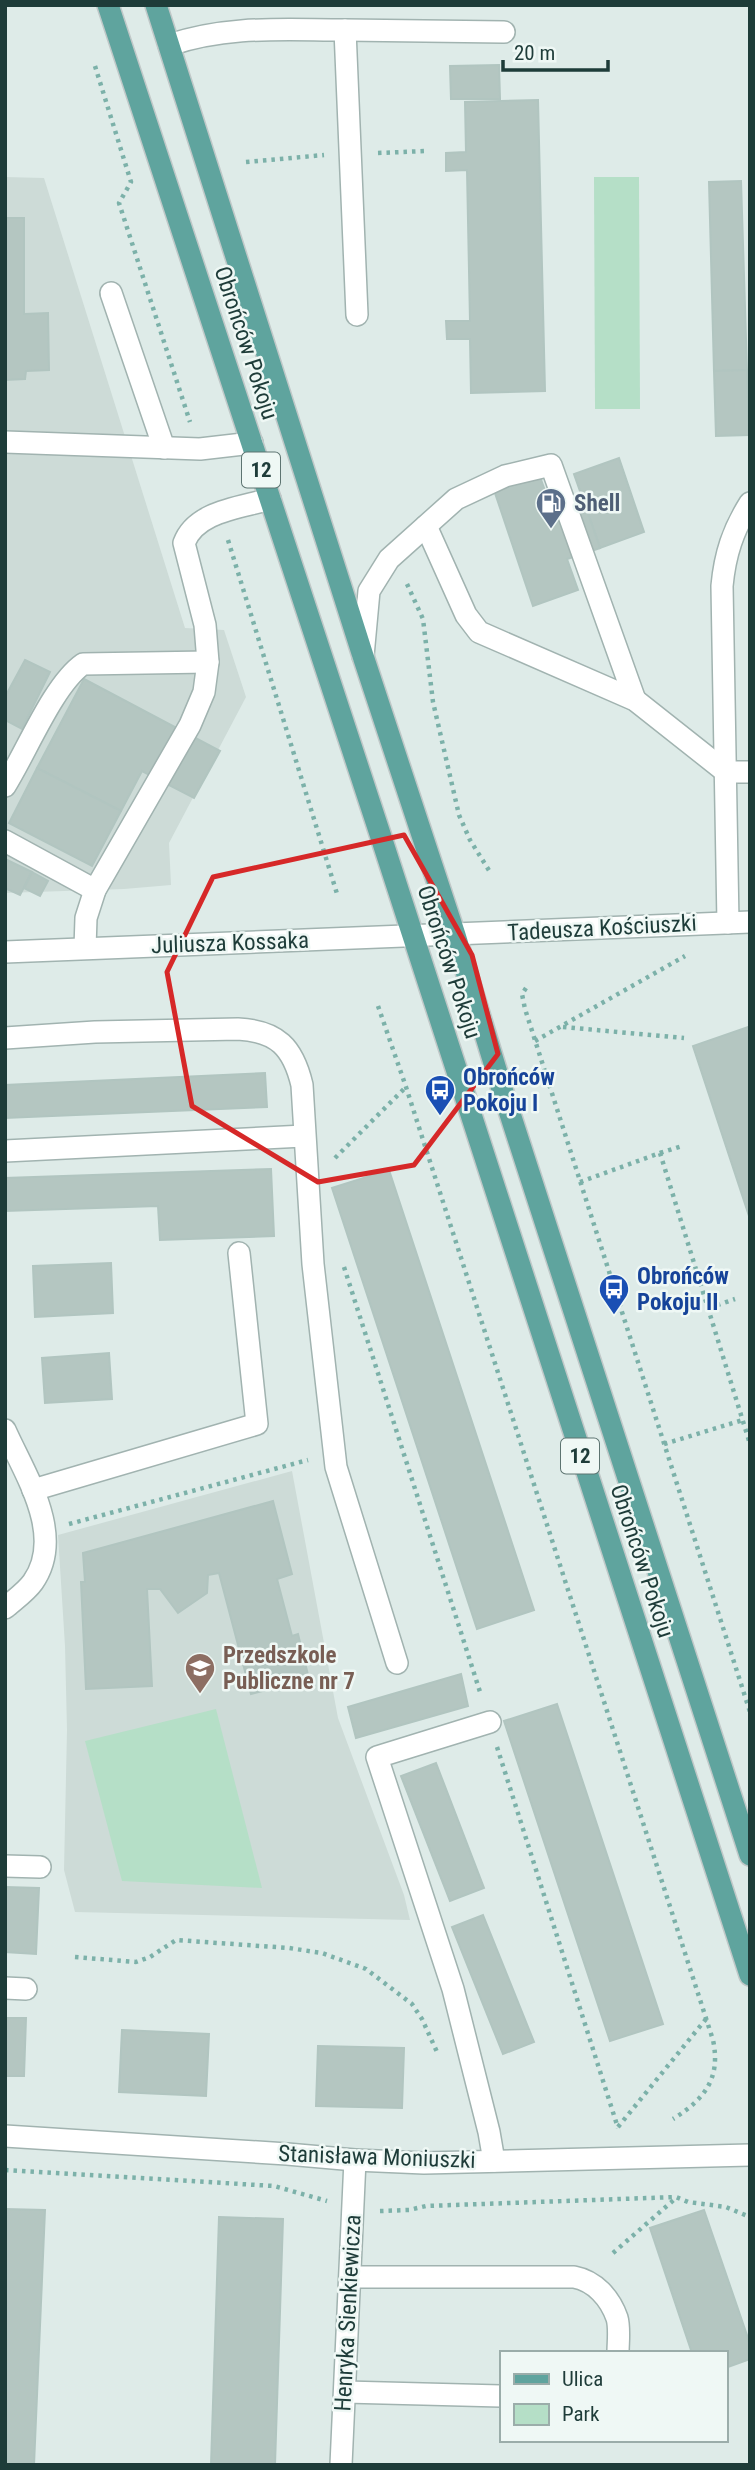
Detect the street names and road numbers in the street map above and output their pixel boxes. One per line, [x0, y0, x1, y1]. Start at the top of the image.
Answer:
street label: Obrońców Pokoju [209, 263, 283, 423]
road number: 12 [242, 452, 280, 488]
street label: Obrońców Pokoju [412, 882, 486, 1042]
street label: Tadeusza Kościuszki [507, 910, 697, 946]
street label: Juliusza Kossaka [151, 927, 309, 959]
road number: 12 [561, 1438, 599, 1474]
street label: Obrońców Pokoju [605, 1481, 679, 1641]
street label: Stanisława Moniuszki [278, 2140, 476, 2174]
street label: Henryka Sienkiewicza [329, 2214, 367, 2412]

